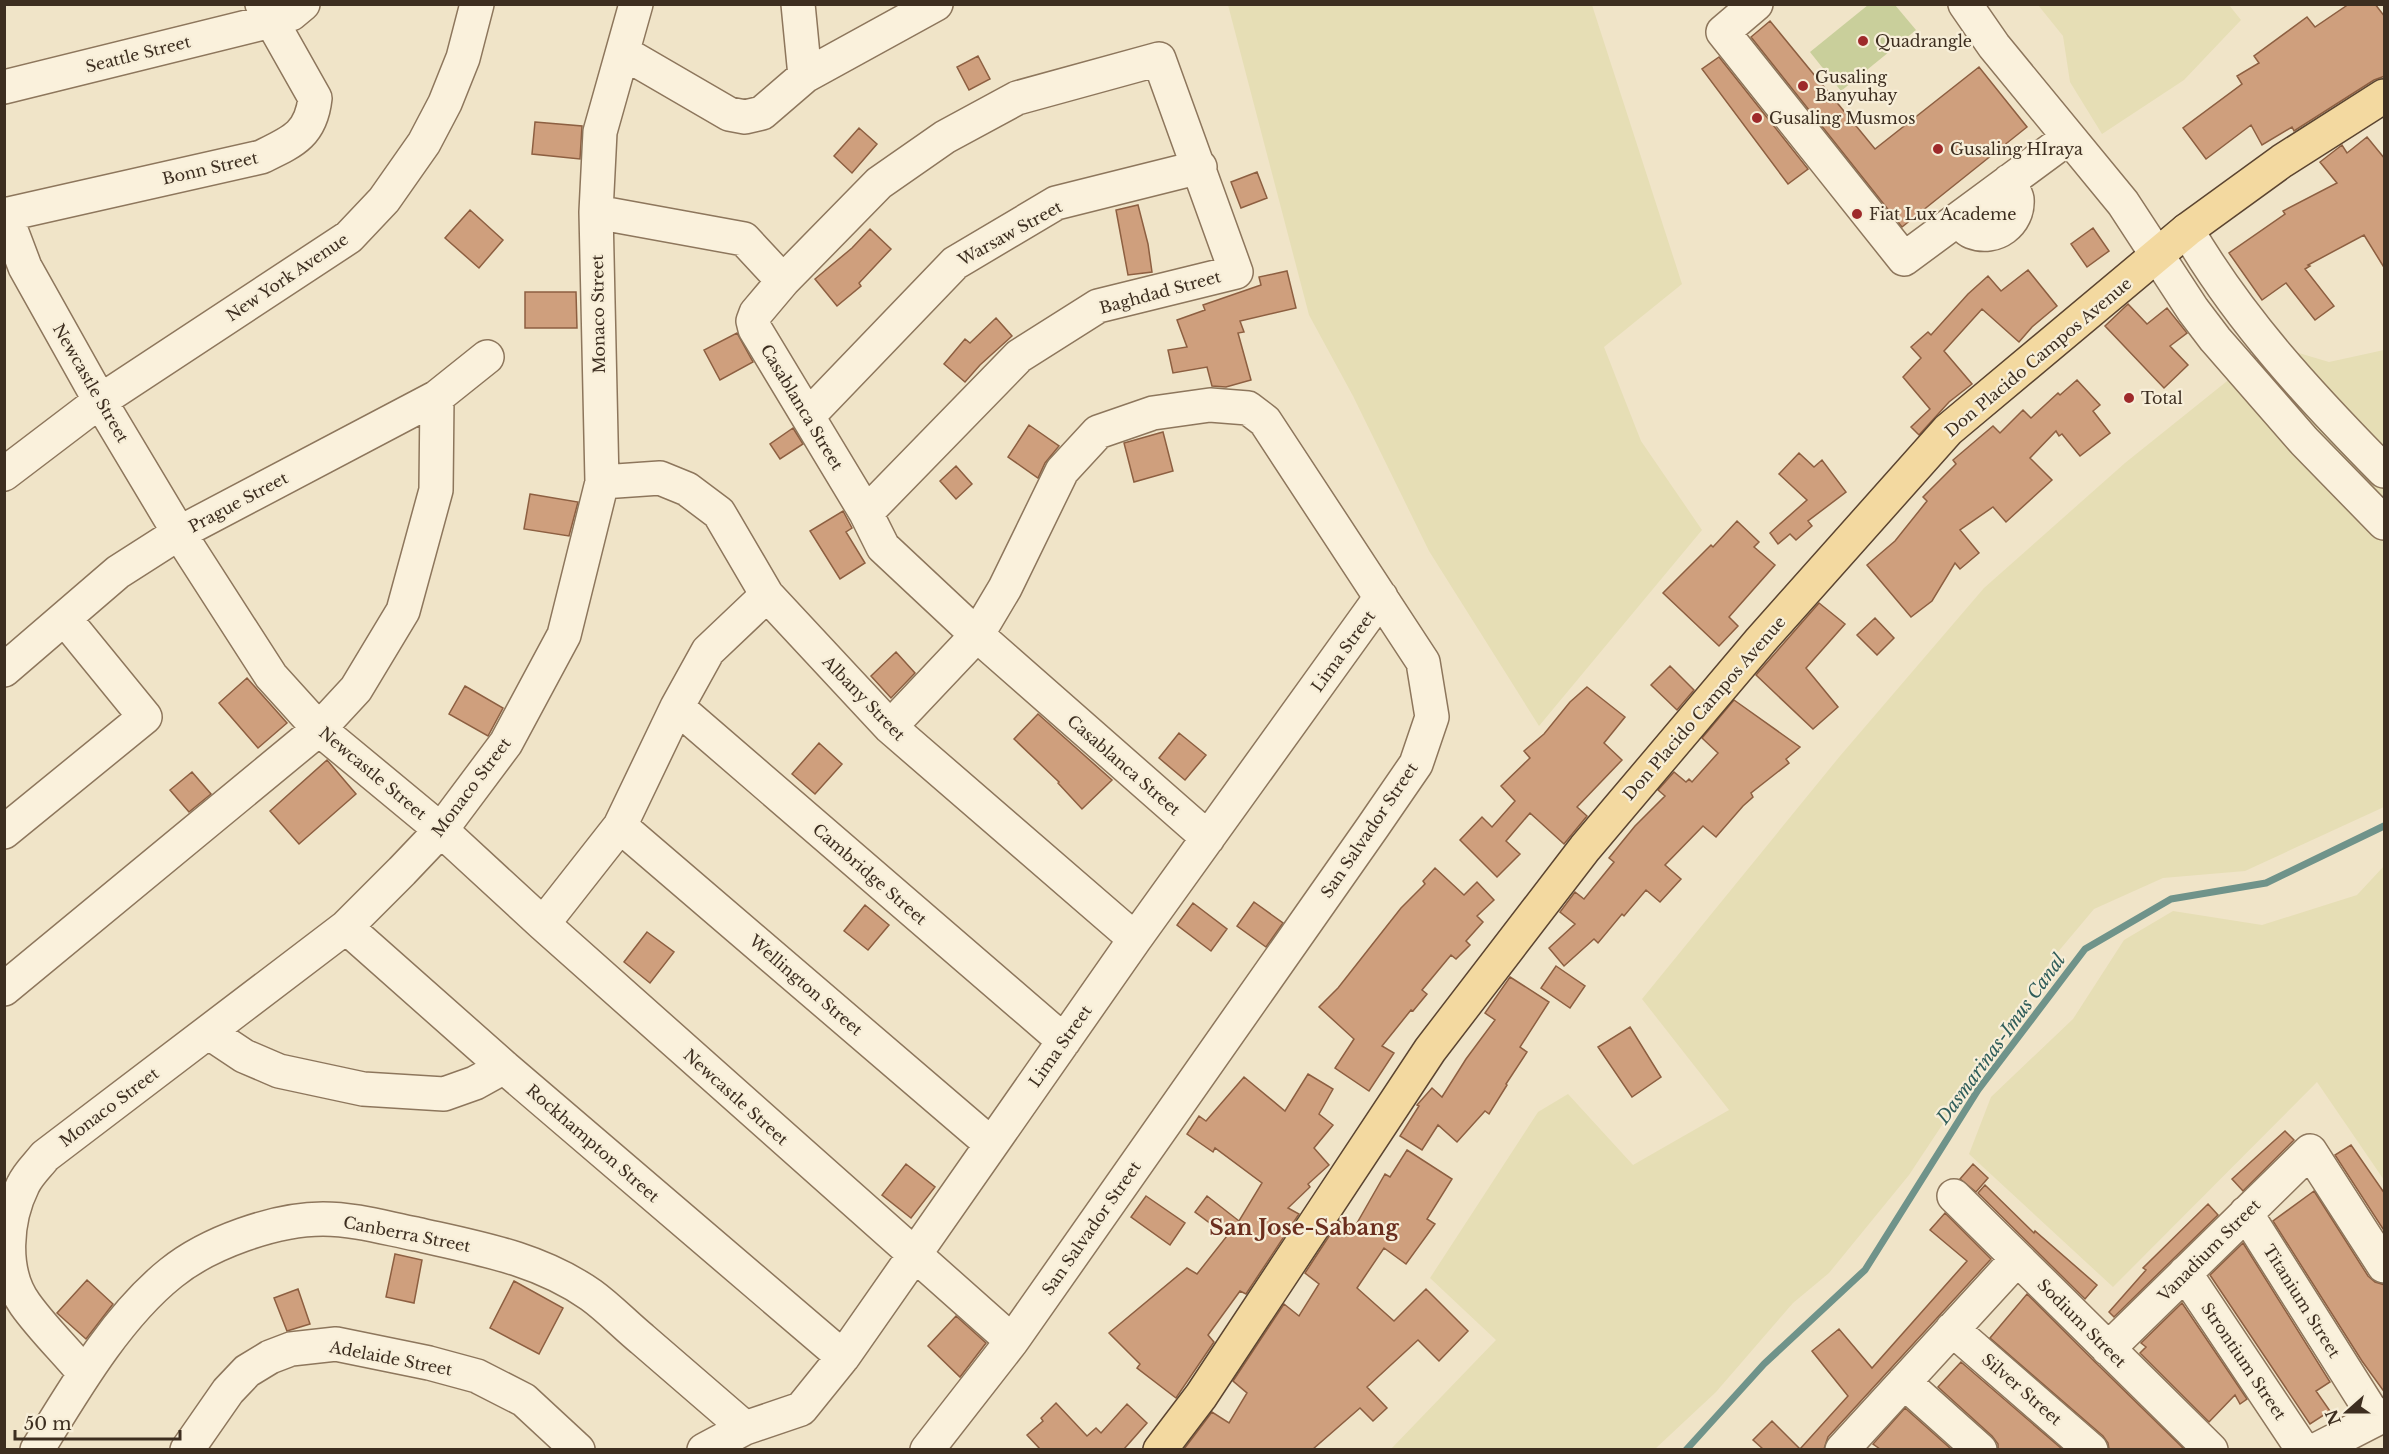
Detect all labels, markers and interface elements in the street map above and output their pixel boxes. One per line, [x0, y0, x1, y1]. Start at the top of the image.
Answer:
street label: Seattle Street [83, 31, 193, 77]
place label: Quadrangle [1875, 31, 1972, 51]
marker: Quadrangle [1856, 34, 1870, 48]
place label: Gusaling Banyuhay [1815, 67, 1898, 105]
marker: Gusaling Banyuhay [1796, 79, 1810, 93]
place label: Gusaling Musmos [1769, 108, 1915, 128]
marker: Gusaling Musmos [1750, 111, 1764, 125]
place label: Gusaling HIraya [1950, 139, 2083, 159]
marker: Gusaling HIraya [1931, 142, 1945, 156]
street label: Bonn Street [160, 147, 260, 189]
street label: Warsaw Street [954, 196, 1065, 270]
place label: Fiat Lux Academe [1869, 204, 2016, 224]
marker: Fiat Lux Academe [1850, 207, 1864, 221]
street label: New York Avenue [222, 229, 352, 325]
street label: Monaco Street [587, 254, 609, 374]
street label: Baghdad Street [1097, 266, 1223, 318]
street label: Don Placido Campos Avenue [1941, 273, 2135, 441]
street label: Newcastle Street [49, 320, 133, 446]
street label: Casablanca Street [757, 340, 847, 474]
place label: Total [2141, 388, 2183, 408]
marker: Total [2122, 391, 2136, 405]
street label: Prague Street [185, 467, 291, 537]
street label: Lima Street [1307, 606, 1379, 696]
street label: Don Placido Campos Avenue [1619, 612, 1789, 804]
street label: Albany Street [818, 651, 909, 745]
street label: Casablanca Street [1063, 710, 1185, 820]
street label: Newcastle Street [315, 722, 431, 824]
street label: Monaco Street [427, 733, 515, 841]
street label: San Salvador Street [1316, 759, 1422, 901]
street label: Cambridge Street [809, 819, 931, 929]
street label: Wellington Street [745, 930, 867, 1040]
water label: Dasmarinas-Imus Canal [1931, 949, 2070, 1129]
street label: Lima Street [1024, 1001, 1096, 1091]
street label: Newcastle Street [679, 1045, 793, 1149]
street label: Monaco Street [55, 1063, 163, 1151]
street label: Rockhampton Street [522, 1080, 664, 1206]
street label: San Salvador Street [1037, 1157, 1145, 1299]
street label: Vanadium Street [2153, 1195, 2264, 1306]
street label: Canberra Street [342, 1212, 472, 1256]
district label: San Jose-Sabang [1209, 1214, 1399, 1241]
street label: Titanium Street [2259, 1241, 2345, 1361]
street label: Sodium Street [2033, 1274, 2131, 1372]
street label: Strontium Street [2197, 1298, 2291, 1424]
street label: Adelaide Street [327, 1336, 454, 1380]
street label: Silver Street [1978, 1349, 2066, 1429]
north arrow [2317, 1382, 2377, 1442]
scale bar [15, 1403, 180, 1441]
text: N [2321, 1407, 2345, 1428]
text: 50 m [24, 1413, 72, 1435]

